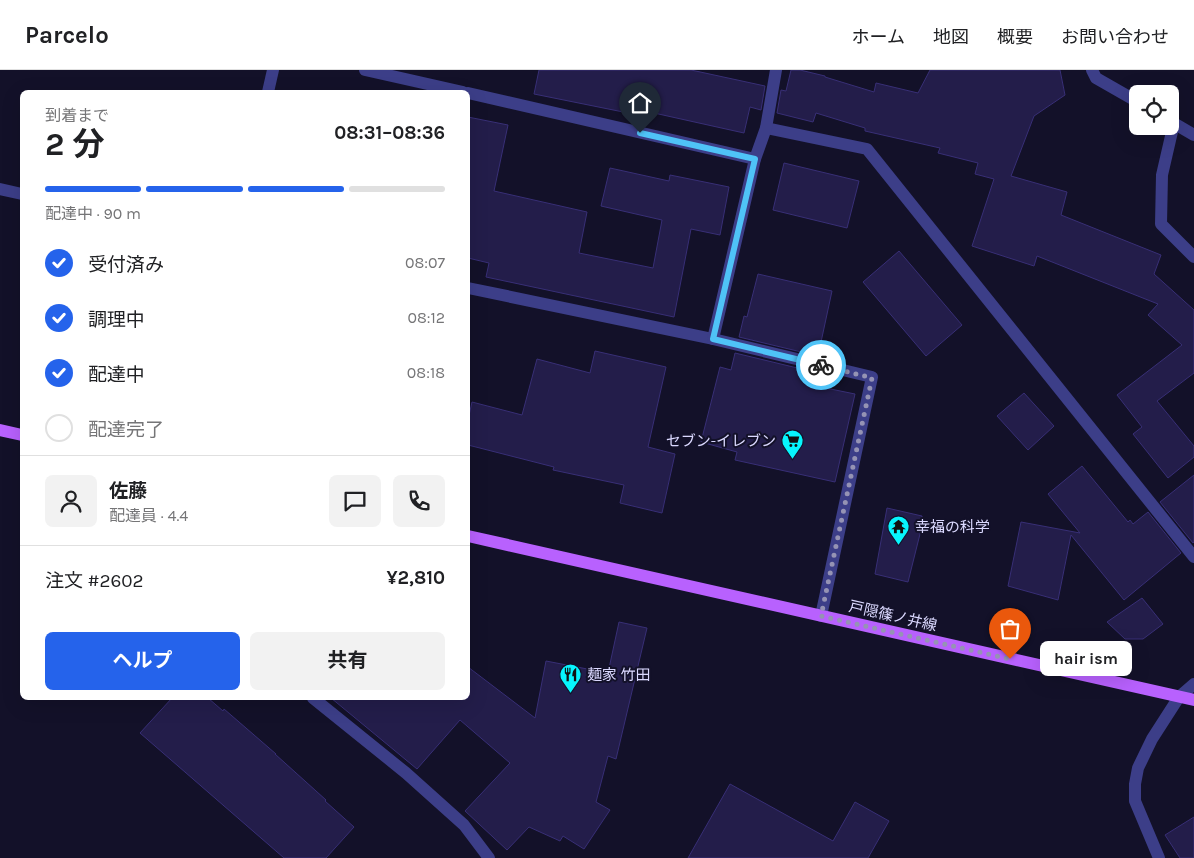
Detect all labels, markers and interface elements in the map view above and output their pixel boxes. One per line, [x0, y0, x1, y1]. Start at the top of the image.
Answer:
text: Parcelo [25, 21, 109, 49]
text: ホーム [852, 26, 905, 48]
text: 地図 [933, 26, 969, 48]
text: 概要 [997, 26, 1033, 48]
text: お問い合わせ [1061, 26, 1169, 48]
pin [619, 82, 661, 133]
map controls [1129, 85, 1179, 135]
button: locate [1129, 85, 1179, 135]
icon: home [626, 89, 654, 117]
text: 到着まで [45, 106, 109, 125]
text: 08:31–08:36 [334, 122, 445, 144]
text: 2 分 [45, 126, 104, 163]
text: 配達中 · 90 m [45, 204, 141, 223]
icon: check [45, 249, 73, 277]
text: 08:07 [405, 253, 445, 272]
text: 受付済み [88, 254, 164, 276]
icon: check [45, 304, 73, 332]
text: 08:12 [407, 308, 445, 327]
text: 調理中 [88, 309, 145, 331]
courier [796, 340, 846, 390]
icon: bike [807, 351, 835, 379]
icon: check [45, 359, 73, 387]
text: 08:18 [407, 363, 445, 382]
text: 配達中 [88, 364, 145, 386]
text: 配達完了 [88, 419, 164, 441]
supermarket icon: セブン-イレブン [780, 429, 804, 460]
place label: セブン-イレブン [666, 432, 776, 450]
button: person [45, 475, 97, 527]
button: chat [329, 475, 381, 527]
button: phone [393, 475, 445, 527]
text: 佐藤 [109, 480, 147, 502]
text: 配達員 · 4.4 [109, 506, 188, 525]
temple icon: 幸福の科学 [887, 515, 911, 546]
place label: 幸福の科学 [915, 518, 990, 536]
text: ¥2,810 [386, 567, 445, 589]
text: 注文 #2602 [45, 570, 144, 592]
street label: 戸隠篠ノ井線 [847, 597, 939, 635]
pin [989, 608, 1031, 659]
icon: bag [996, 615, 1024, 643]
button: ヘルプ [45, 632, 240, 690]
button: 共有 [250, 632, 445, 690]
callout: hair ism [1040, 642, 1132, 676]
text: hair ism [1054, 649, 1118, 668]
restaurant icon: 麺家 竹田 [559, 663, 583, 694]
place label: 麺家 竹田 [587, 666, 651, 684]

